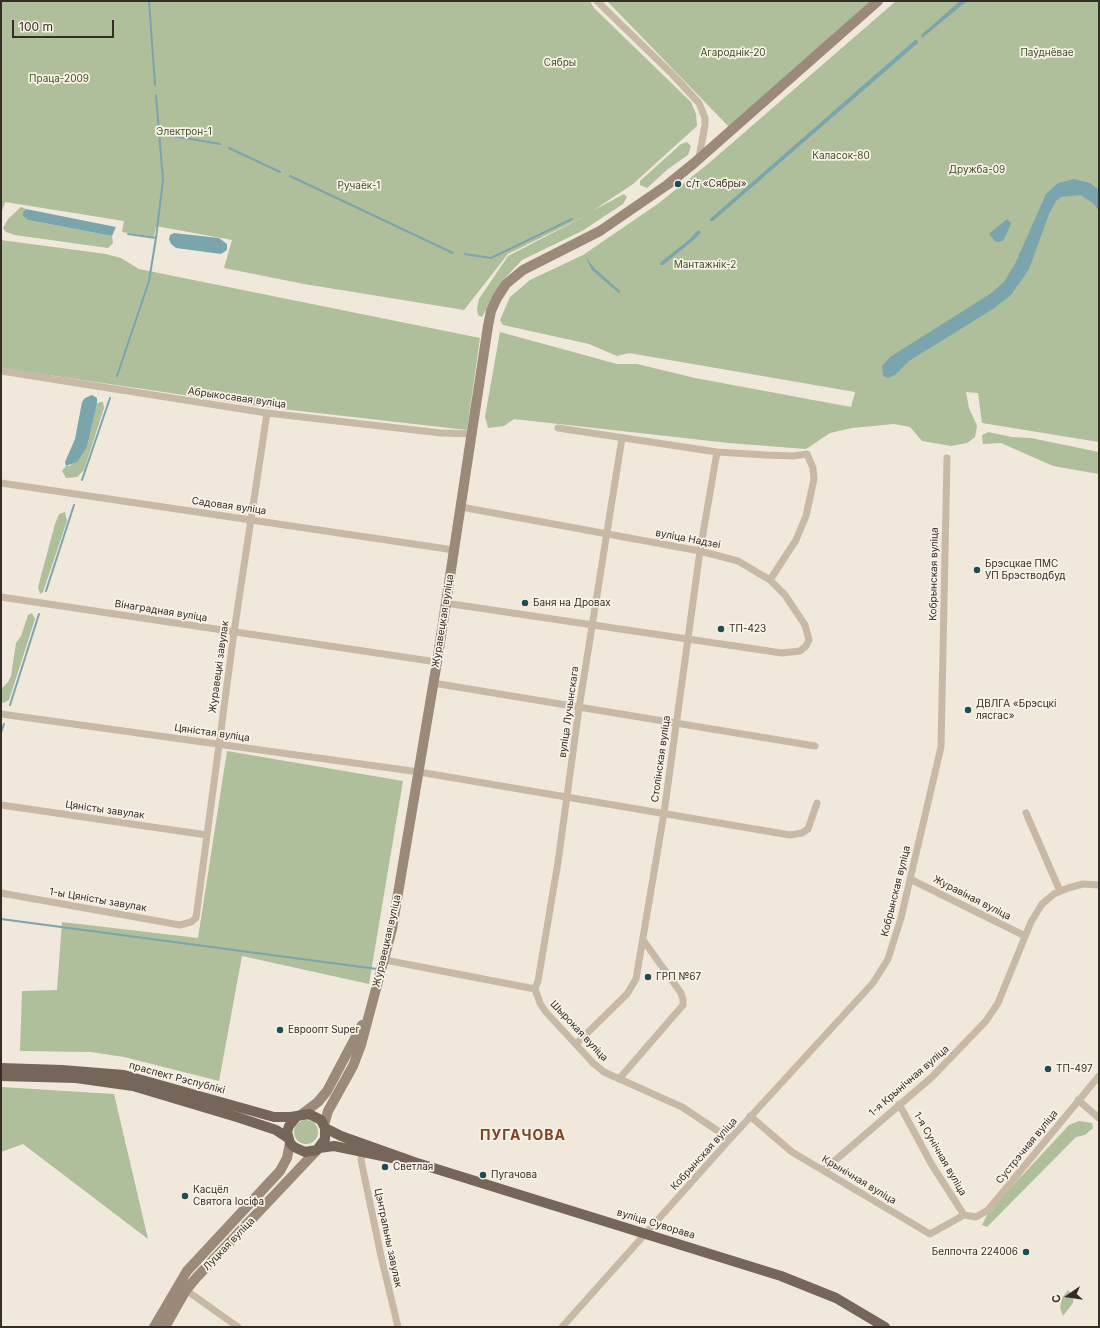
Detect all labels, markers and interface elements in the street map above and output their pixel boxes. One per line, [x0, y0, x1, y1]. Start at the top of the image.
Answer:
scale bar [14, 12, 116, 38]
text: 100 m [19, 19, 53, 34]
park label: Агароднік-20 [700, 47, 766, 59]
park label: Паўднёвае [1020, 47, 1074, 59]
park label: Сябры [544, 57, 576, 69]
park label: Праца-2009 [29, 73, 89, 85]
park label: Электрон-1 [156, 126, 212, 138]
park label: Каласок-80 [812, 150, 870, 162]
park label: Дружба-09 [949, 164, 1005, 176]
place label: с/т «Сябры» [686, 178, 747, 190]
marker: с/т «Сябры» [673, 179, 683, 189]
park label: Ручаёк-1 [338, 180, 380, 192]
park label: Мантажнік-2 [674, 259, 736, 271]
street label: Абрыкосавая вуліца [187, 385, 287, 411]
street label: Садовая вуліца [191, 495, 267, 517]
street label: вуліца Надзеі [655, 527, 721, 551]
street label: Кобрынская вуліца [927, 527, 941, 621]
place label: Брэсцкае ПМС УП Брэстводбуд [985, 558, 1066, 582]
marker: Брэсцкае ПМС УП Брэстводбуд [972, 565, 982, 575]
street label: Журавецкая вуліца [430, 573, 456, 669]
place label: Баня на Дровах [533, 597, 611, 609]
street label: Вінаградная вуліца [114, 598, 208, 624]
marker: Баня на Дровах [520, 598, 530, 608]
street label: Журавецкі завулак [207, 620, 231, 714]
place label: ТП-423 [729, 623, 766, 635]
marker: ТП-423 [716, 624, 726, 634]
street label: вуліца Лучынскага [557, 665, 581, 759]
place label: ДВЛГА «Брэсцкі лясгас» [976, 698, 1056, 722]
marker: ДВЛГА «Брэсцкі лясгас» [963, 705, 973, 715]
street label: Столінская вуліца [649, 715, 673, 803]
street label: Цяністая вуліца [174, 722, 250, 744]
street label: Цяністы завулак [65, 798, 145, 822]
street label: Кобрынская вуліца [879, 844, 913, 938]
street label: Журавіная вуліца [931, 873, 1013, 923]
street label: 1-ы Цяністы завулак [48, 886, 148, 914]
street label: Журавецкая вуліца [371, 894, 403, 988]
place label: ГРП №67 [656, 971, 701, 983]
marker: ГРП №67 [643, 972, 653, 982]
street label: Шырокая вуліца [548, 998, 610, 1064]
place label: Евроопт Super [288, 1024, 359, 1036]
marker: Евроопт Super [275, 1025, 285, 1035]
street label: 1-я Крынічная вуліца [867, 1043, 951, 1119]
street label: праспект Рэспублікі [128, 1059, 226, 1097]
place label: ТП-497 [1056, 1063, 1093, 1075]
marker: ТП-497 [1043, 1064, 1053, 1074]
street label: Сустрэчная вуліца [994, 1108, 1060, 1186]
street label: 1-я Сунічная вуліца [911, 1110, 969, 1198]
street label: Кобрынская вуліца [668, 1115, 740, 1193]
district label: ПУГАЧОВА [480, 1128, 566, 1144]
street label: Крынічная вуліца [820, 1153, 898, 1207]
place label: Светлая [393, 1161, 433, 1173]
marker: Светлая [380, 1162, 390, 1172]
place label: Пугачова [491, 1169, 537, 1181]
marker: Пугачова [478, 1170, 488, 1180]
place label: Касцёл Святога Іосіфа [193, 1184, 264, 1208]
street label: Цэнтральны завулак [372, 1187, 404, 1289]
marker: Касцёл Святога Іосіфа [180, 1191, 190, 1201]
street label: вуліца Суворава [615, 1206, 697, 1242]
street label: Луцкая вуліца [201, 1215, 257, 1273]
place label: Белпочта 224006 [932, 1246, 1018, 1258]
marker: Белпочта 224006 [1021, 1247, 1031, 1257]
north arrow [1048, 1276, 1088, 1316]
text: С [1049, 1293, 1064, 1304]

